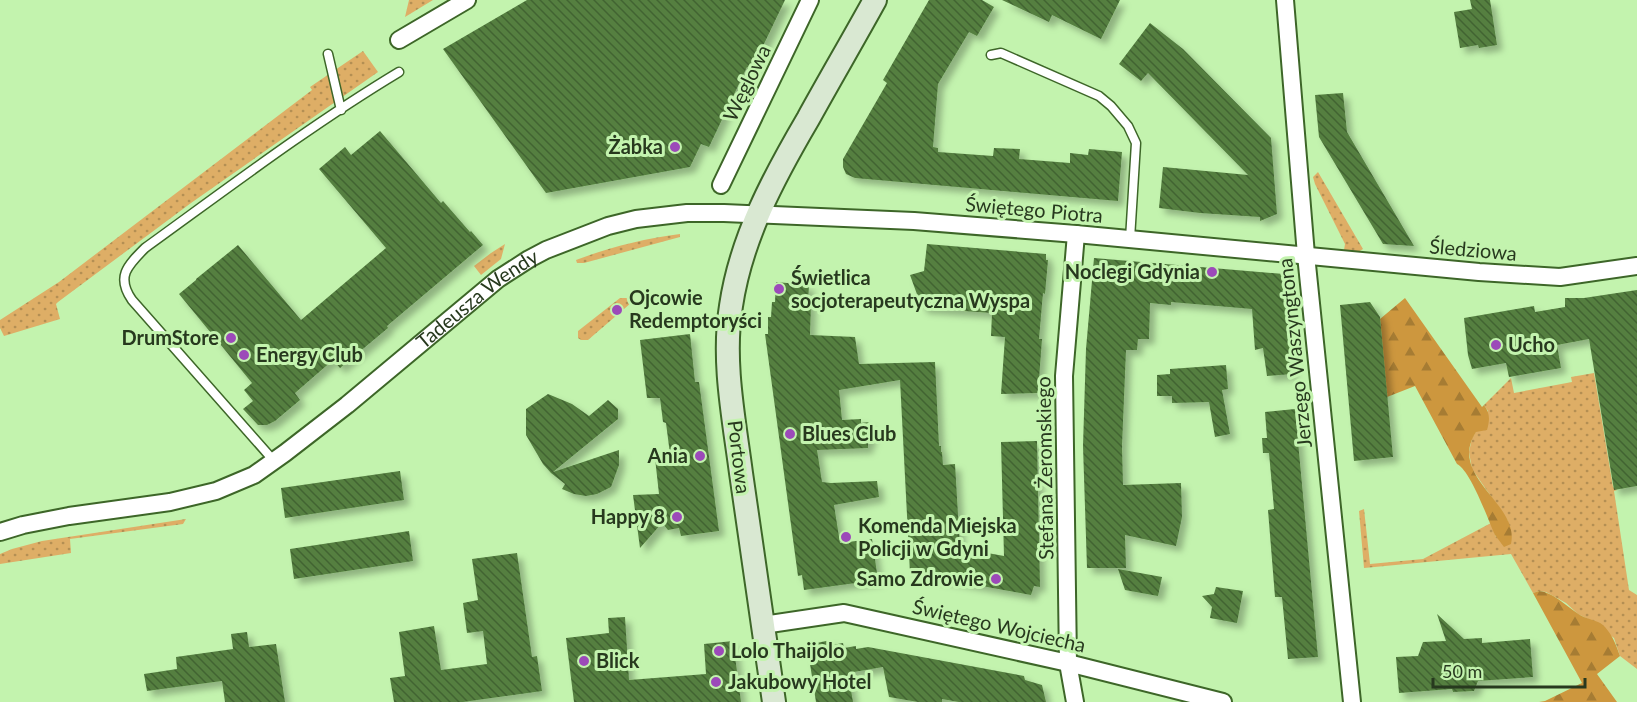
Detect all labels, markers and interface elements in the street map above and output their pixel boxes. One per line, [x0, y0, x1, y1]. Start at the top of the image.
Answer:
street label: Węglowa [717, 40, 775, 125]
place label: Żabka [609, 134, 663, 158]
marker: Żabka [668, 140, 682, 154]
street label: Świętego Piotra [964, 191, 1104, 227]
street label: Śledziowa [1428, 233, 1518, 265]
street label: Tadeusza Wendy [411, 243, 542, 353]
street label: Jerzego Waszyngtona [1272, 257, 1316, 449]
place label: Noclegi Gdynia [1065, 259, 1200, 283]
place label: Świetlica socjoterapeutyczna Wyspa [791, 265, 1030, 312]
marker: Noclegi Gdynia [1205, 265, 1219, 279]
marker: Świetlica socjoterapeutyczna Wyspa [772, 282, 786, 296]
place label: Ojcowie Redemptoryści [629, 285, 762, 332]
marker: Ojcowie Redemptoryści [610, 303, 624, 317]
place label: DrumStore [121, 325, 219, 349]
marker: DrumStore [224, 331, 238, 345]
place label: Ucho [1508, 332, 1555, 356]
marker: Ucho [1489, 338, 1503, 352]
place label: Energy Club [256, 342, 363, 366]
marker: Energy Club [237, 348, 251, 362]
street label: Stefana Żeromskiego [1030, 376, 1058, 560]
street label: Portowa [724, 419, 756, 495]
place label: Blues Club [802, 421, 896, 445]
marker: Blues Club [783, 427, 797, 441]
place label: Ania [647, 443, 688, 467]
marker: Ania [693, 449, 707, 463]
place label: Happy 8 [591, 504, 665, 528]
marker: Happy 8 [670, 510, 684, 524]
place label: Komenda Miejska Policji w Gdyni [858, 513, 1017, 560]
marker: Komenda Miejska Policji w Gdyni [839, 530, 853, 544]
place label: Samo Zdrowie [857, 566, 984, 590]
marker: Samo Zdrowie [989, 572, 1003, 586]
street label: Świętego Wojciecha [910, 593, 1088, 657]
place label: Lolo Thaijolo [731, 638, 844, 662]
marker: Lolo Thaijolo [712, 644, 726, 658]
place label: Blick [596, 648, 640, 672]
scale bar [1433, 651, 1584, 689]
marker: Blick [577, 654, 591, 668]
text: 50 m [1442, 660, 1482, 682]
place label: Jakubowy Hotel [728, 669, 871, 693]
marker: Jakubowy Hotel [709, 675, 723, 689]

